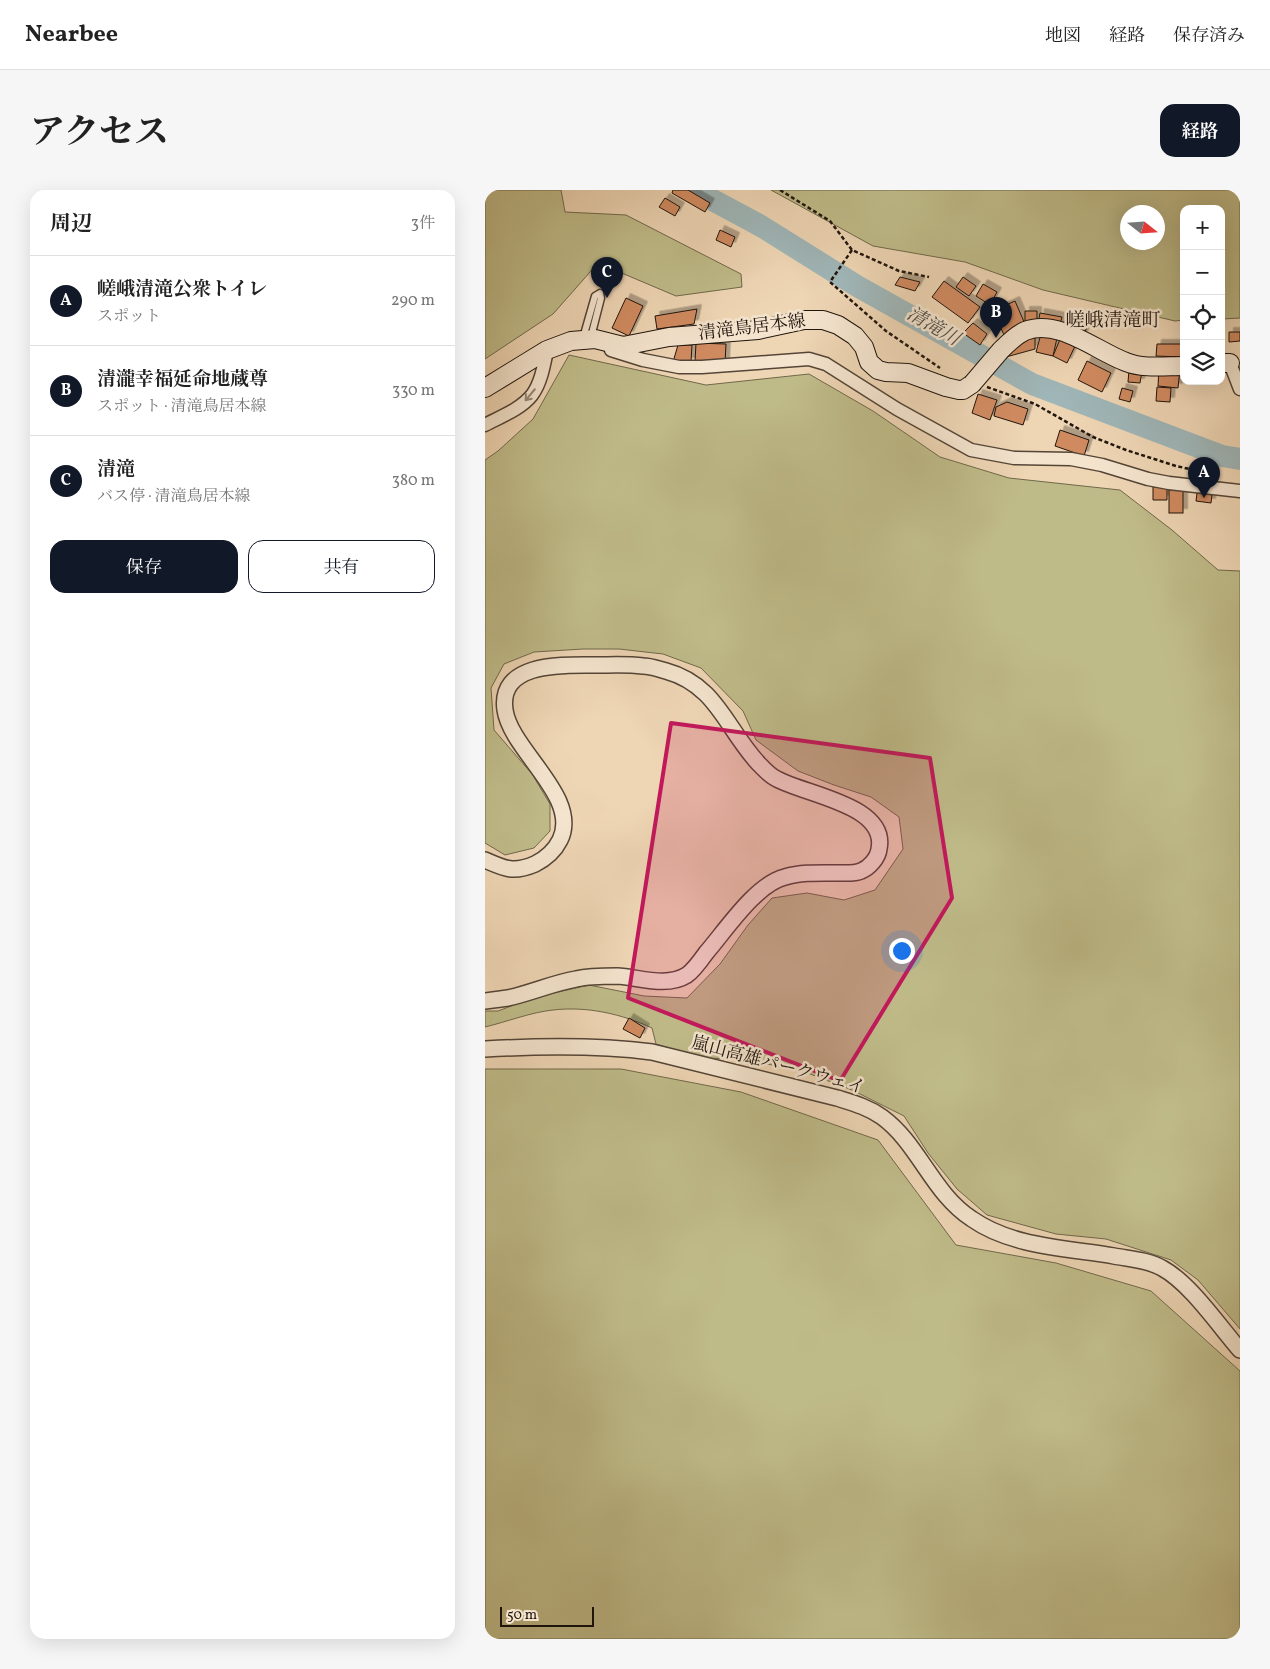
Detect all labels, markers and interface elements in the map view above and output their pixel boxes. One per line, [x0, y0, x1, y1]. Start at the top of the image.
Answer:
text: Nearbee [25, 18, 118, 52]
text: 地図 [1045, 24, 1081, 49]
text: 経路 [1109, 24, 1145, 49]
text: 保存済み [1173, 24, 1245, 49]
button: 経路 [1160, 104, 1240, 157]
text: アクセス [30, 110, 169, 158]
north arrow [1120, 205, 1165, 250]
map controls [1180, 205, 1225, 385]
button: + [1180, 205, 1225, 250]
text: 周辺 [50, 210, 92, 239]
text: 3件 [411, 213, 435, 235]
button: − [1180, 250, 1225, 295]
pin: C [591, 257, 623, 298]
text: 嵯峨清滝公衆トイレ [97, 277, 267, 303]
text: A [60, 290, 72, 312]
text: 290 m [391, 290, 435, 312]
button: locate [1180, 295, 1225, 340]
pin: B [980, 297, 1012, 338]
water label: 清滝川 [902, 301, 966, 354]
text: スポット [97, 306, 161, 328]
district label: 嵯峨清滝町 [1065, 308, 1161, 334]
street label: 清滝鳥居本線 [697, 309, 807, 347]
button: layers [1180, 340, 1225, 385]
text: 清瀧幸福延命地蔵尊 [97, 367, 268, 393]
text: B [61, 380, 71, 402]
text: 330 m [392, 380, 435, 402]
one-way arrow [524, 389, 535, 402]
text: スポット · 清滝鳥居本線 [97, 396, 267, 418]
text: 清滝 [97, 457, 135, 483]
pin: A [1188, 457, 1220, 498]
text: C [61, 470, 71, 492]
text: 380 m [392, 470, 435, 492]
text: バス停 · 清滝鳥居本線 [97, 486, 251, 508]
button: 保存 [50, 540, 238, 593]
button: 共有 [248, 540, 435, 593]
your location [889, 938, 915, 964]
street label: 嵐山高雄パークウェイ [688, 1031, 868, 1101]
scale bar [500, 1604, 594, 1627]
text: 50 m [507, 1606, 537, 1625]

